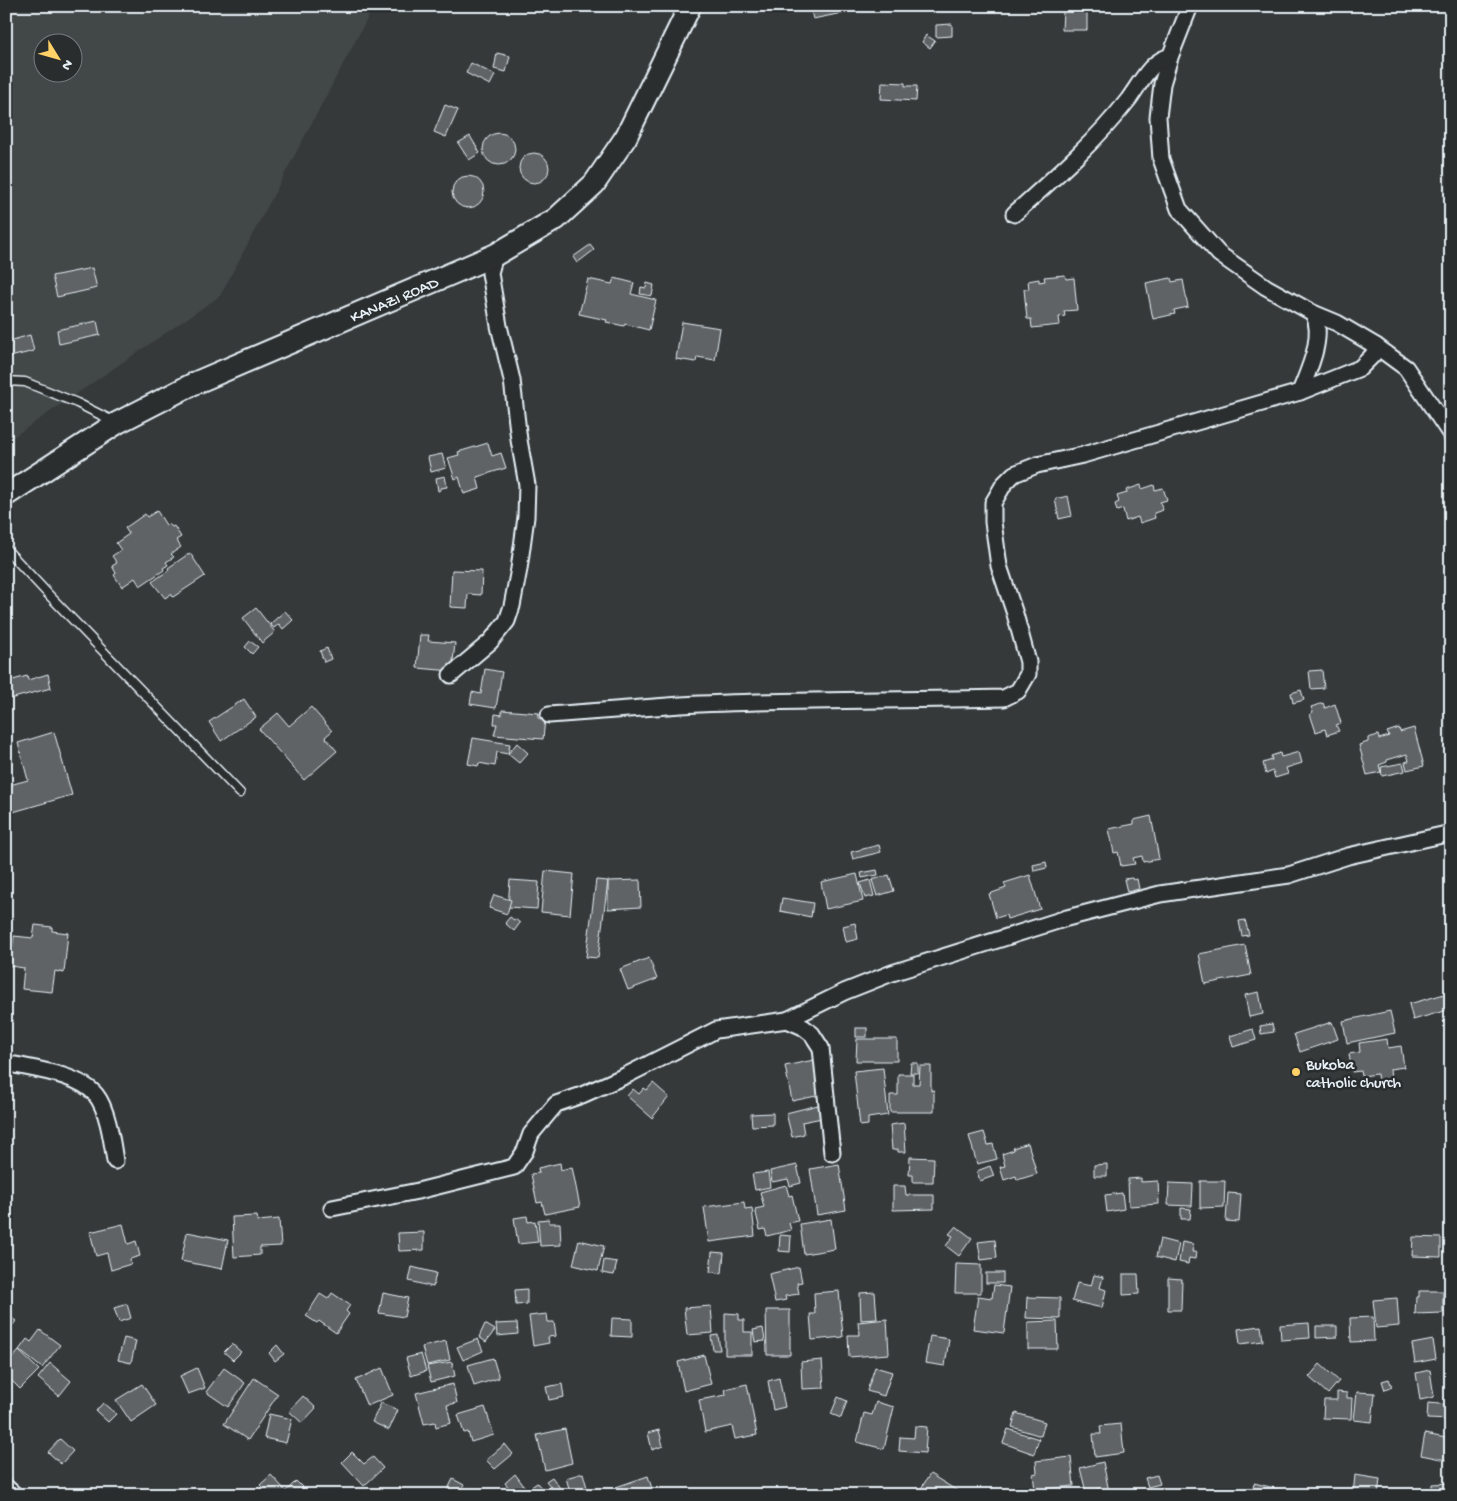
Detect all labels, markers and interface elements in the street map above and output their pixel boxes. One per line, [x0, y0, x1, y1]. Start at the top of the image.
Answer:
north arrow [32, 32, 82, 82]
text: N [57, 56, 76, 73]
street label: KANAZI ROAD [348, 274, 443, 329]
place label: Bukoba catholic church [1305, 1057, 1402, 1094]
marker: Bukoba catholic church [1290, 1066, 1302, 1078]

